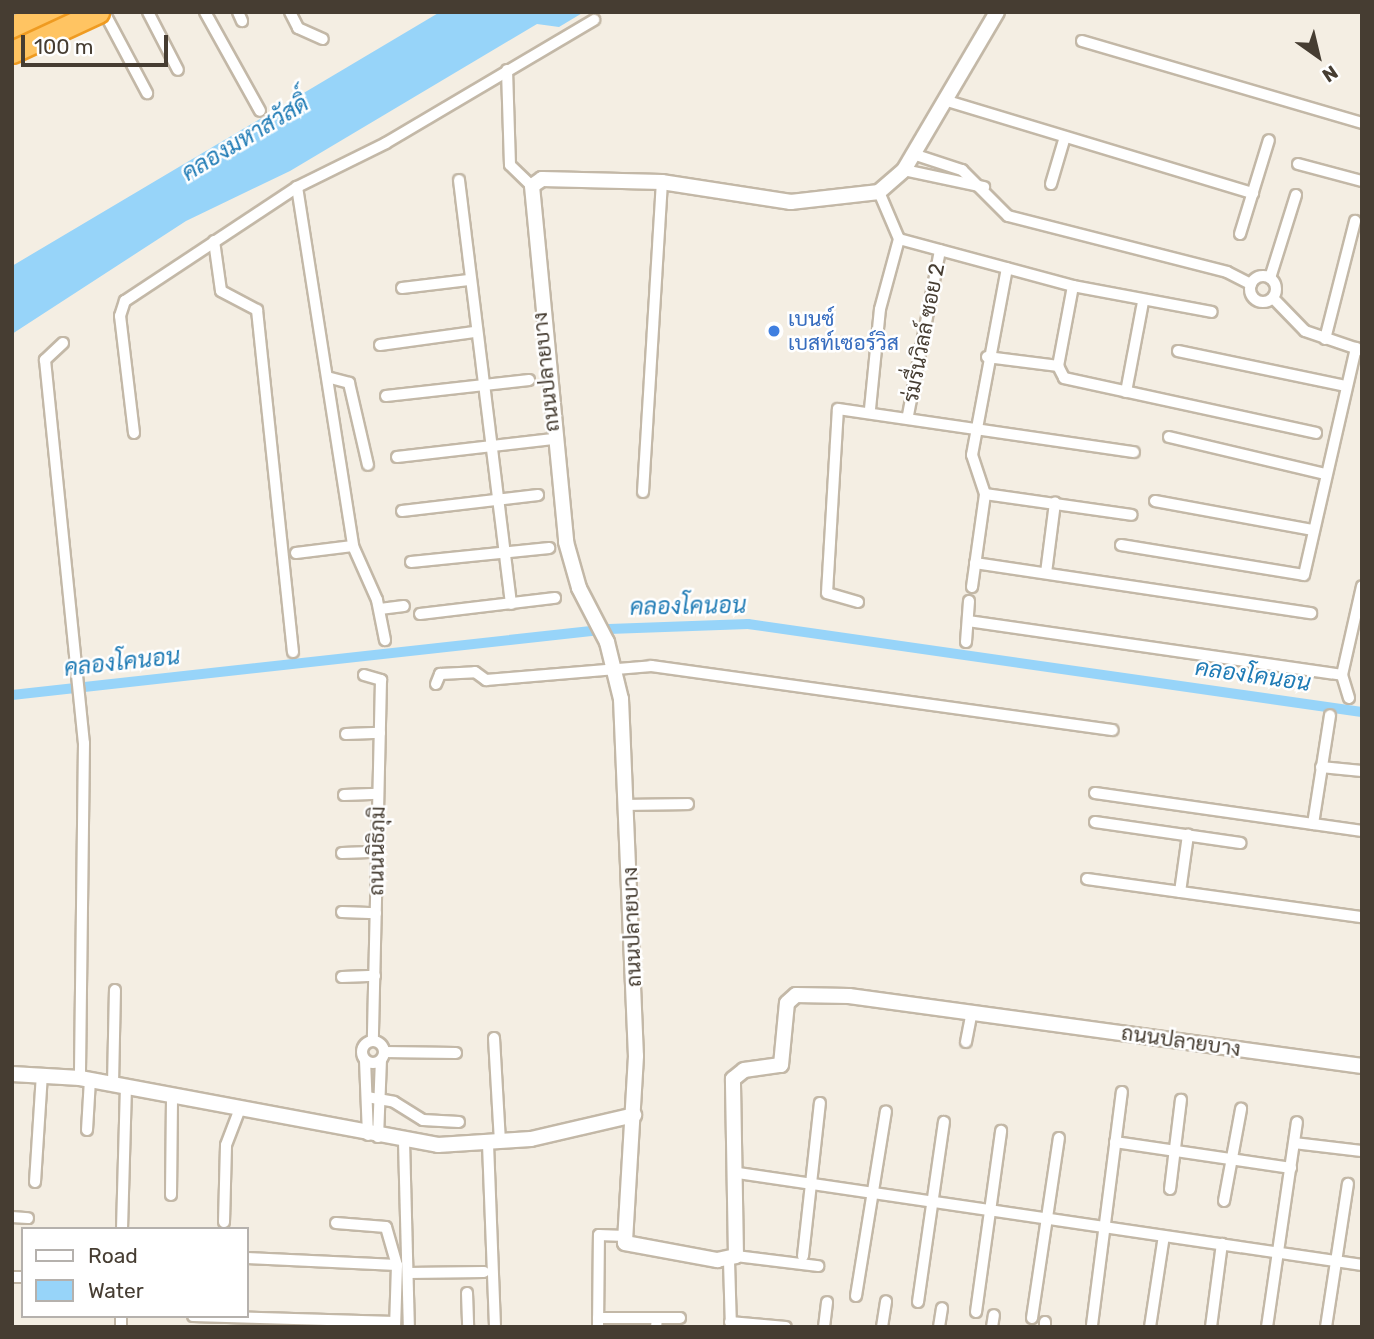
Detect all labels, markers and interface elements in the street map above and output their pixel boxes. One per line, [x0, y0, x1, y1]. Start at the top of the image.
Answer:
scale bar [24, 21, 172, 65]
north arrow [1283, 21, 1353, 91]
text: 100 m [34, 34, 93, 59]
text: N [1318, 60, 1342, 87]
water label: คลองมหาสวัสดิ์ [177, 89, 313, 187]
street label: ร่มรื่นวิลล์ ซอย 2 [898, 261, 950, 405]
place label: เบนซ์ เบสท์เซอร์วิส [788, 306, 899, 356]
street label: ถนนปลายบาง [527, 311, 565, 433]
marker: เบนซ์ เบสท์เซอร์วิส [766, 323, 782, 339]
water label: คลองโคนอน [629, 591, 747, 621]
water label: คลองโคนอน [63, 642, 181, 682]
water label: คลองโคนอน [1193, 653, 1313, 697]
street label: ถนนนิธิภุมิ [364, 806, 390, 896]
street label: ถนนปลายบาง [617, 866, 647, 988]
street label: ถนนปลายบาง [1120, 1020, 1242, 1062]
legend [21, 1227, 248, 1318]
text: Road [88, 1243, 138, 1268]
text: Water [88, 1278, 144, 1303]

